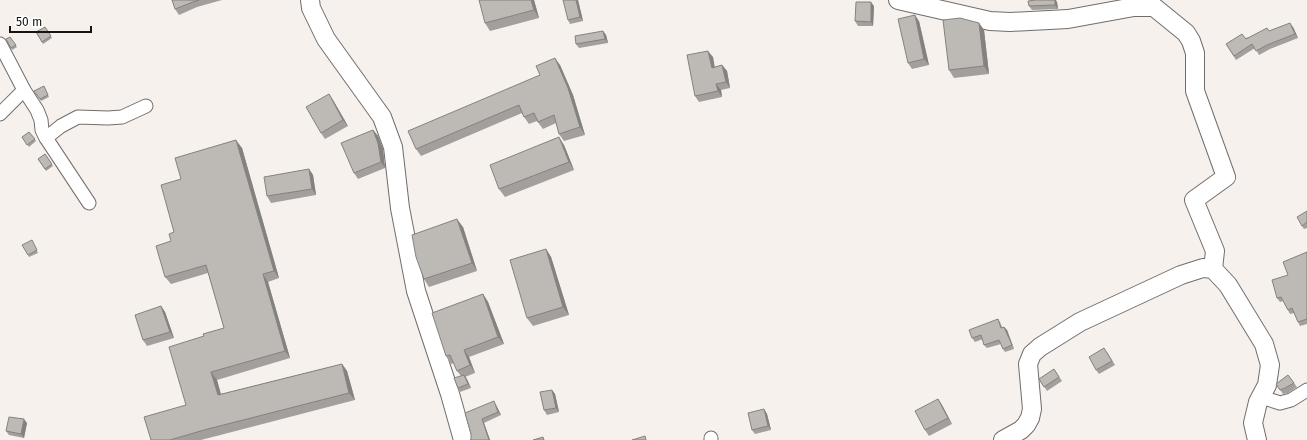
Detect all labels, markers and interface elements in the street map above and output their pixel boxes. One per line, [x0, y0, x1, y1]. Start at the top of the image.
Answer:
scale bar [10, 8, 91, 34]
text: 50 m [16, 15, 42, 29]

